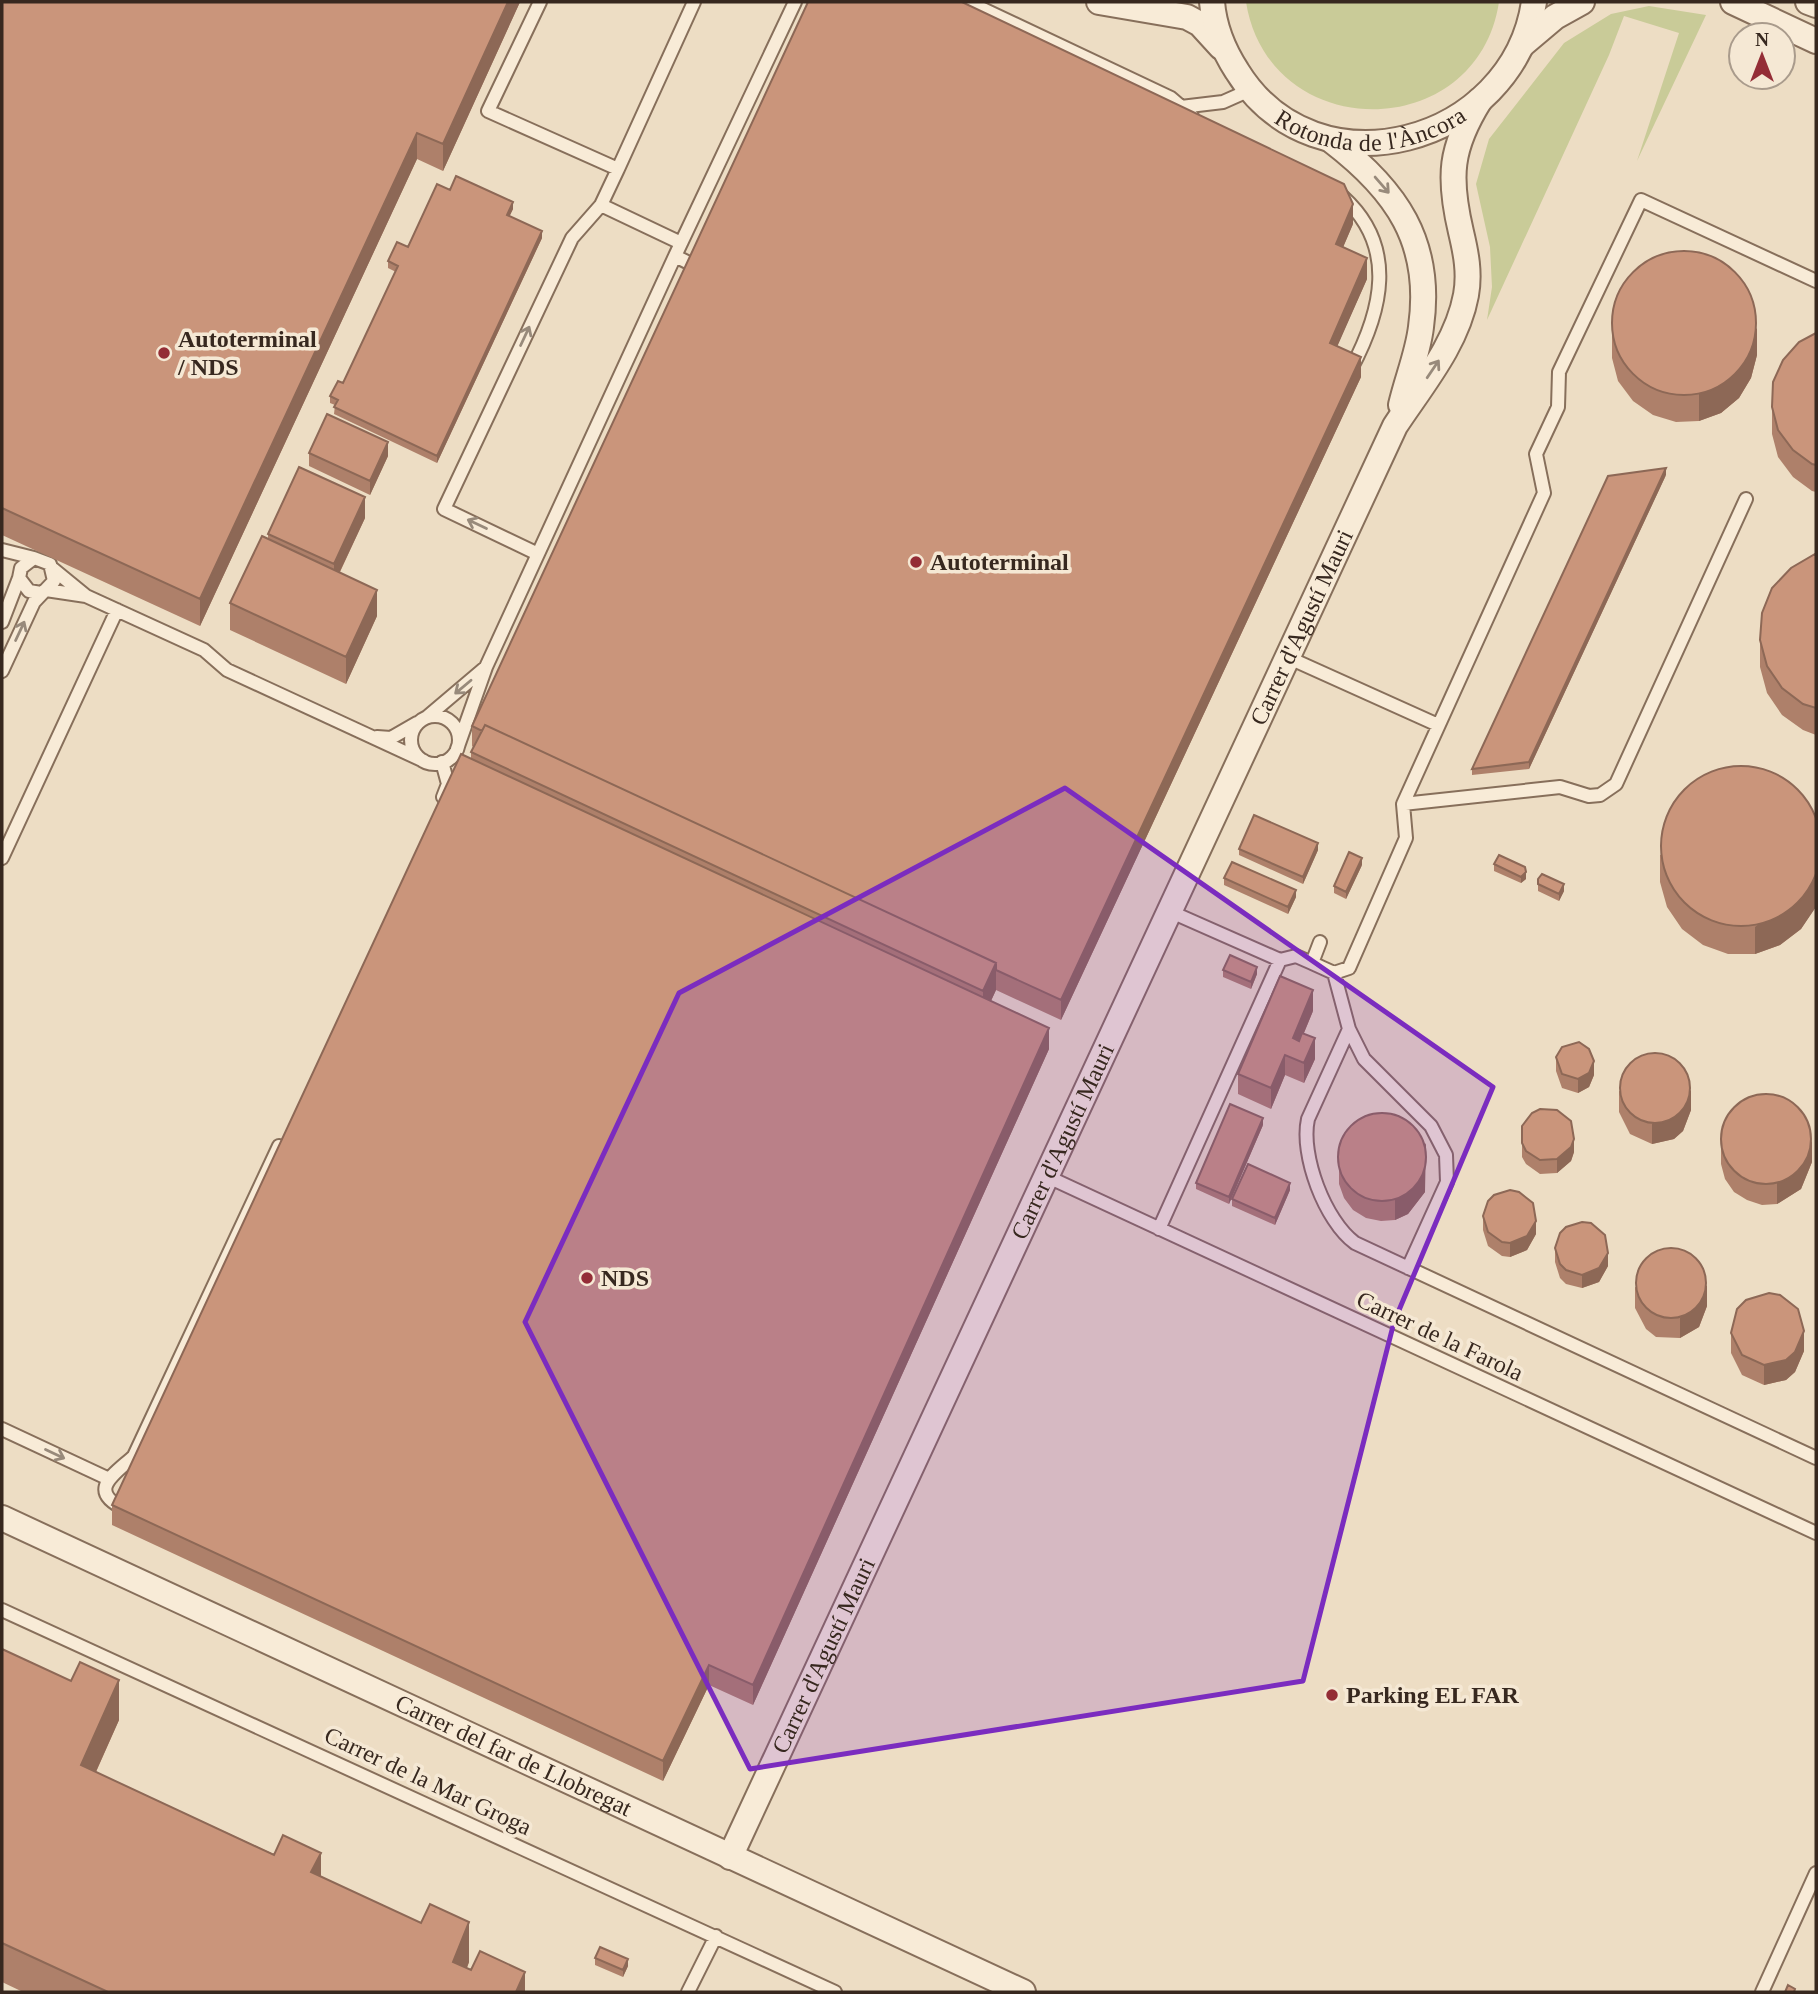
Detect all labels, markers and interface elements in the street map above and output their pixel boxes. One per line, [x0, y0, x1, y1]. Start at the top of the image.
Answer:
north arrow [1727, 21, 1797, 91]
text: N [1755, 29, 1769, 50]
street label: Rotonda de l'Àncora [1272, 93, 1470, 121]
text: Rotonda de l'Àncora [1270, 102, 1470, 156]
one-way arrow [1374, 175, 1390, 193]
place label: Autoterminal / NDS [177, 326, 317, 380]
one-way arrow [519, 326, 533, 347]
marker: Autoterminal / NDS [156, 345, 172, 361]
one-way arrow [1426, 360, 1440, 379]
one-way arrow [467, 517, 488, 531]
street label: Carrer d'Agustí Mauri [1245, 525, 1358, 729]
place label: Autoterminal [930, 549, 1069, 575]
marker: Autoterminal [908, 554, 924, 570]
one-way arrow [14, 621, 28, 642]
one-way arrow [454, 678, 472, 694]
street label: Carrer d'Agustí Mauri [1006, 1039, 1119, 1243]
place label: NDS [601, 1265, 649, 1291]
marker: NDS [579, 1270, 595, 1286]
street label: Carrer de la Farola [1353, 1286, 1528, 1386]
one-way arrow [44, 1448, 65, 1461]
street label: Carrer d'Agustí Mauri [767, 1554, 880, 1757]
place label: Parking EL FAR [1346, 1682, 1520, 1708]
marker: Parking EL FAR [1324, 1687, 1340, 1703]
street label: Carrer del far de Llobregat [391, 1690, 636, 1822]
street label: Carrer de la Mar Groga [320, 1722, 536, 1841]

